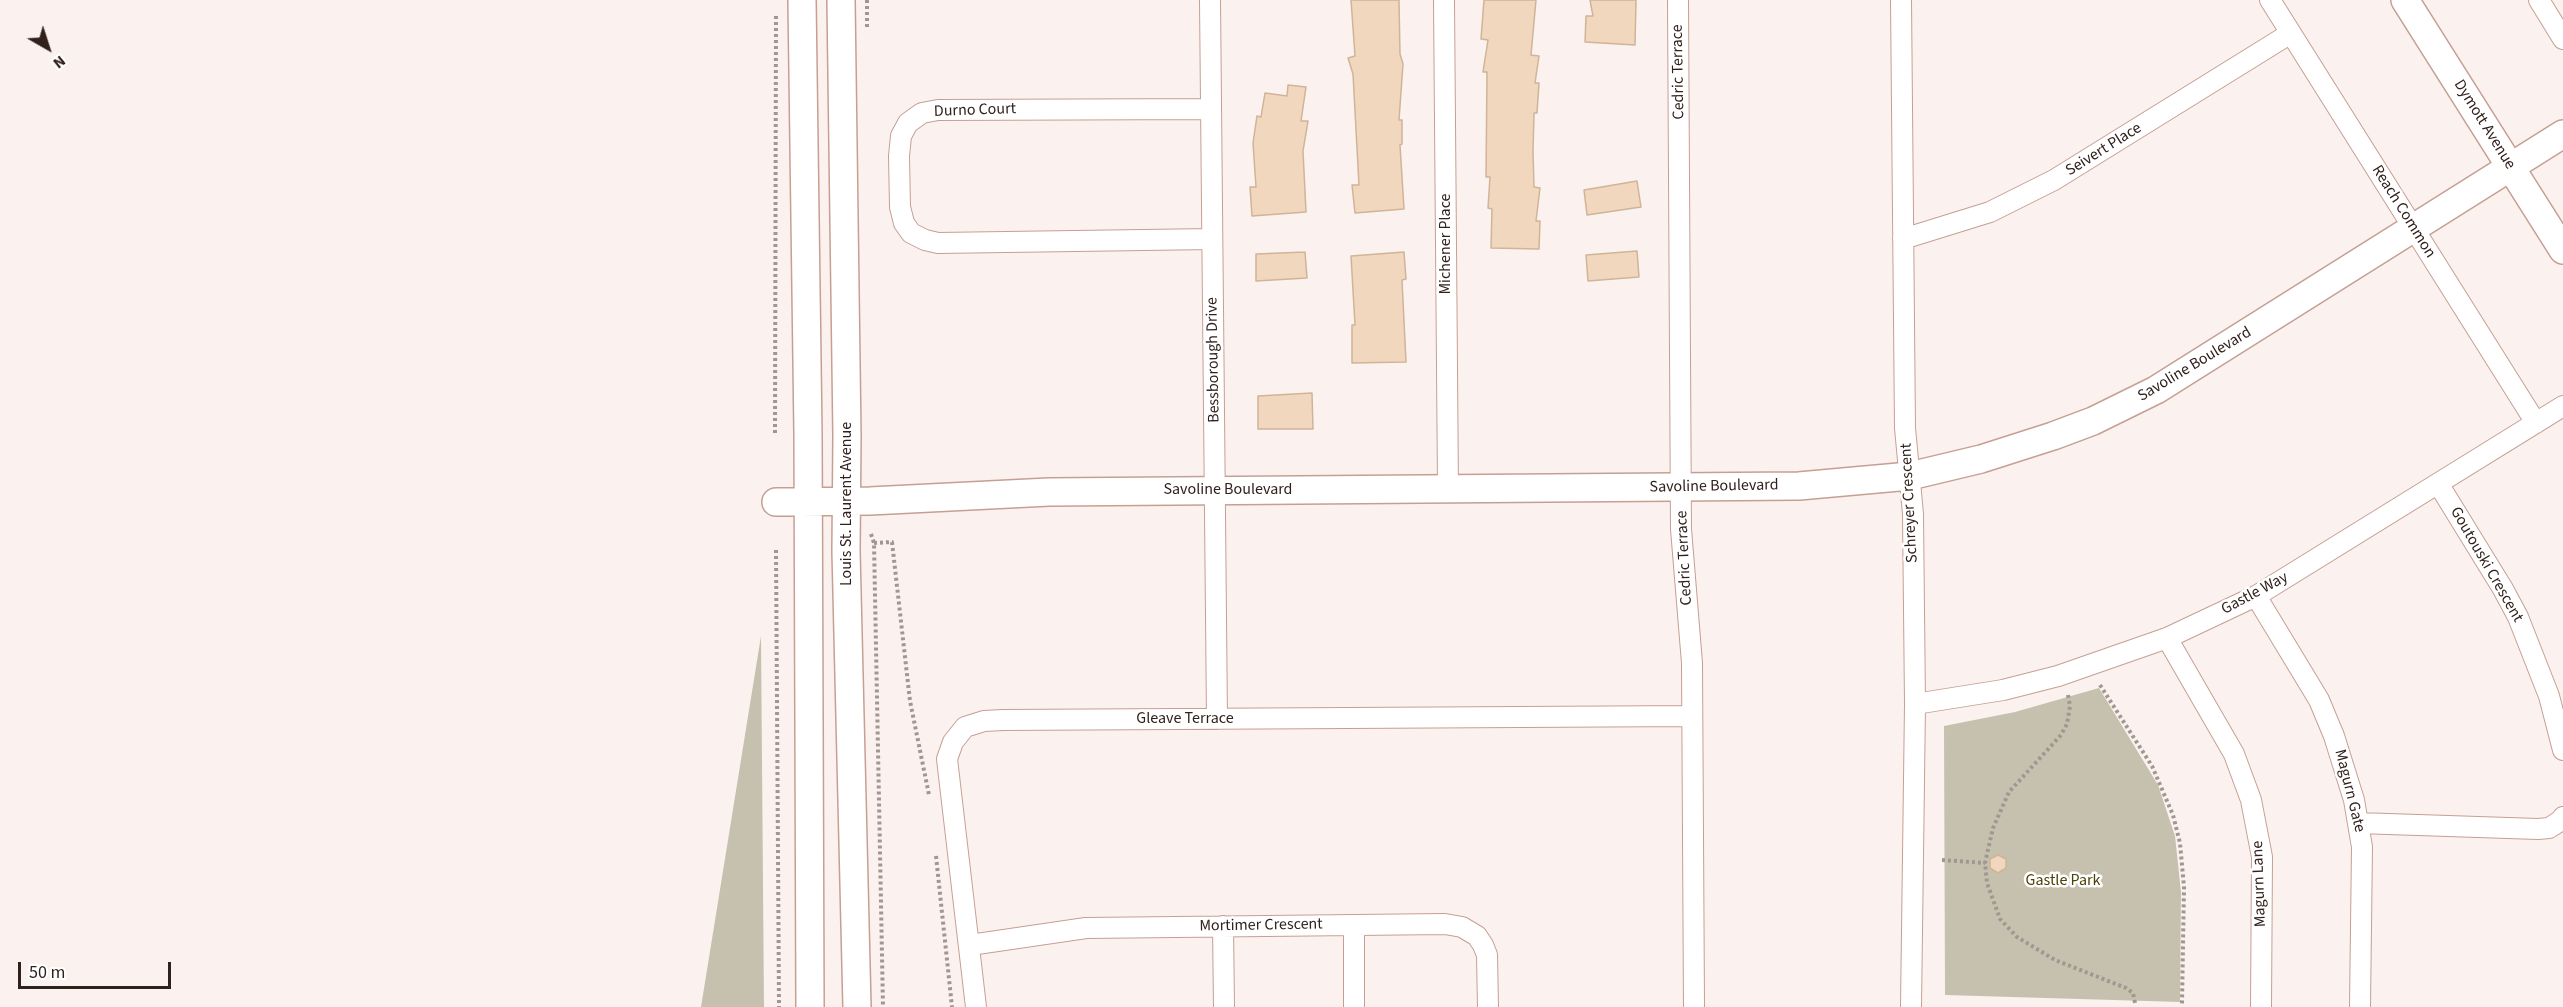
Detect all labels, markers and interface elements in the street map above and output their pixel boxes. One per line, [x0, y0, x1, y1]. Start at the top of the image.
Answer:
north arrow [18, 18, 78, 78]
street label: Cedric Terrace [1669, 24, 1689, 120]
text: N [48, 50, 70, 74]
street label: Dymott Avenue [2449, 77, 2519, 173]
street label: Durno Court [934, 100, 1016, 122]
street label: Seivert Place [2062, 119, 2146, 181]
street label: Reach Common [2367, 162, 2439, 262]
street label: Michener Place [1436, 193, 1456, 295]
street label: Bessborough Drive [1203, 297, 1225, 423]
street label: Savoline Boulevard [2135, 324, 2255, 406]
street label: Louis St. Laurent Avenue [837, 422, 857, 586]
street label: Schreyer Crescent [1897, 442, 1923, 564]
street label: Savoline Boulevard [1649, 476, 1779, 498]
street label: Savoline Boulevard [1164, 480, 1292, 500]
street label: Goutouski Crescent [2445, 504, 2527, 626]
street label: Cedric Terrace [1673, 510, 1697, 606]
street label: Gastle Way [2218, 568, 2292, 620]
street label: Gleave Terrace [1136, 709, 1234, 729]
street label: Magurn Gate [2329, 748, 2369, 834]
street label: Magurn Lane [2249, 840, 2271, 928]
park label: Gastle Park [2026, 871, 2100, 891]
street label: Mortimer Crescent [1199, 915, 1323, 937]
scale bar [21, 950, 174, 988]
text: 50 m [29, 960, 65, 985]

